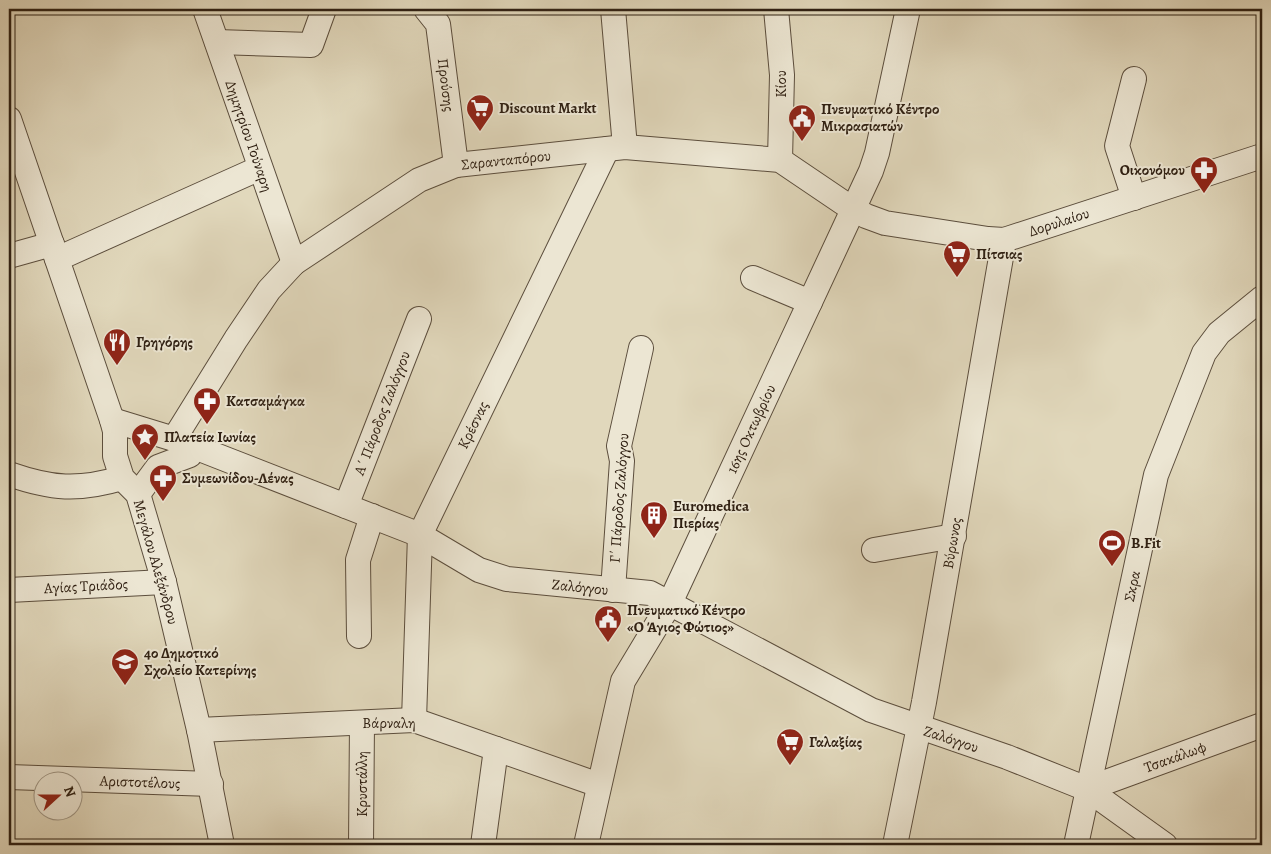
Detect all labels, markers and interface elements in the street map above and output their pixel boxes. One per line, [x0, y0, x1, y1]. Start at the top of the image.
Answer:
street label: Προύσης [433, 57, 459, 113]
street label: Κίου [771, 70, 791, 98]
street label: Δημητρίου Γούναρη [221, 78, 277, 194]
supermarket icon: Discount Markt [465, 93, 495, 132]
place label: Discount Markt [499, 98, 597, 118]
place label: Πνευματικό Κέντρο Μικρασιατών [821, 99, 939, 136]
public building icon: Πνευματικό Κέντρο Μικρασιατών [787, 103, 817, 142]
street label: Σαρανταπόρου [460, 145, 552, 175]
pharmacy icon: Οικονόμου [1189, 155, 1219, 194]
place label: Οικονόμου [1120, 160, 1185, 180]
street label: Δορυλαίου [1026, 203, 1092, 241]
supermarket icon: Πίτσιας [942, 239, 972, 278]
place label: Πίτσιας [976, 244, 1023, 264]
restaurant icon: Γρηγόρης [102, 327, 132, 366]
place label: Γρηγόρης [136, 332, 193, 352]
street label: Α΄ Πάροδος Ζαλόγγου [349, 348, 415, 479]
street label: 16ης Οκτωβρίου [722, 381, 780, 477]
pharmacy icon: Κατσαμάγκα [192, 386, 222, 425]
place label: Κατσαμάγκα [226, 391, 305, 411]
street label: Κρέσνας [453, 398, 493, 452]
place icon: Πλατεία Ιωνίας [130, 422, 160, 461]
place label: Πλατεία Ιωνίας [164, 427, 256, 447]
street label: Γ΄ Πάροδος Ζαλόγγου [604, 432, 634, 564]
pharmacy icon: Συμεωνίδου-Λένας [148, 463, 178, 502]
place label: Συμεωνίδου-Λένας [182, 468, 294, 488]
place label: Euromedica Πιερίας [673, 496, 750, 533]
street label: Μεγάλου Αλεξάνδρου [129, 497, 183, 627]
building icon: Euromedica Πιερίας [639, 500, 669, 539]
street label: Βύρωνος [938, 516, 966, 570]
sports icon: B.Fit [1097, 528, 1127, 567]
place label: B.Fit [1131, 533, 1161, 553]
street label: Σκρα [1119, 569, 1145, 603]
street label: Αγίας Τριάδος [42, 574, 129, 598]
street label: Ζαλόγγου [551, 574, 609, 600]
place label: Πνευματικό Κέντρο «Ο Άγιος Φώτιος» [627, 600, 745, 637]
public building icon: Πνευματικό Κέντρο «Ο Άγιος Φώτιος» [593, 604, 623, 643]
place label: 4ο Δημοτικό Σχολείο Κατερίνης [144, 643, 256, 680]
school or university icon: 4ο Δημοτικό Σχολείο Κατερίνης [110, 647, 140, 686]
street label: Βάρναλη [362, 713, 416, 733]
street label: Ζαλόγγου [921, 721, 981, 757]
supermarket icon: Γαλαξίας [775, 727, 805, 766]
place label: Γαλαξίας [809, 732, 862, 752]
street label: Τσακάλωφ [1141, 736, 1209, 777]
street label: Κρυστάλλη [352, 751, 372, 817]
street label: Αριστοτέλους [98, 771, 181, 793]
north arrow [32, 772, 82, 822]
text: N [59, 783, 80, 800]

